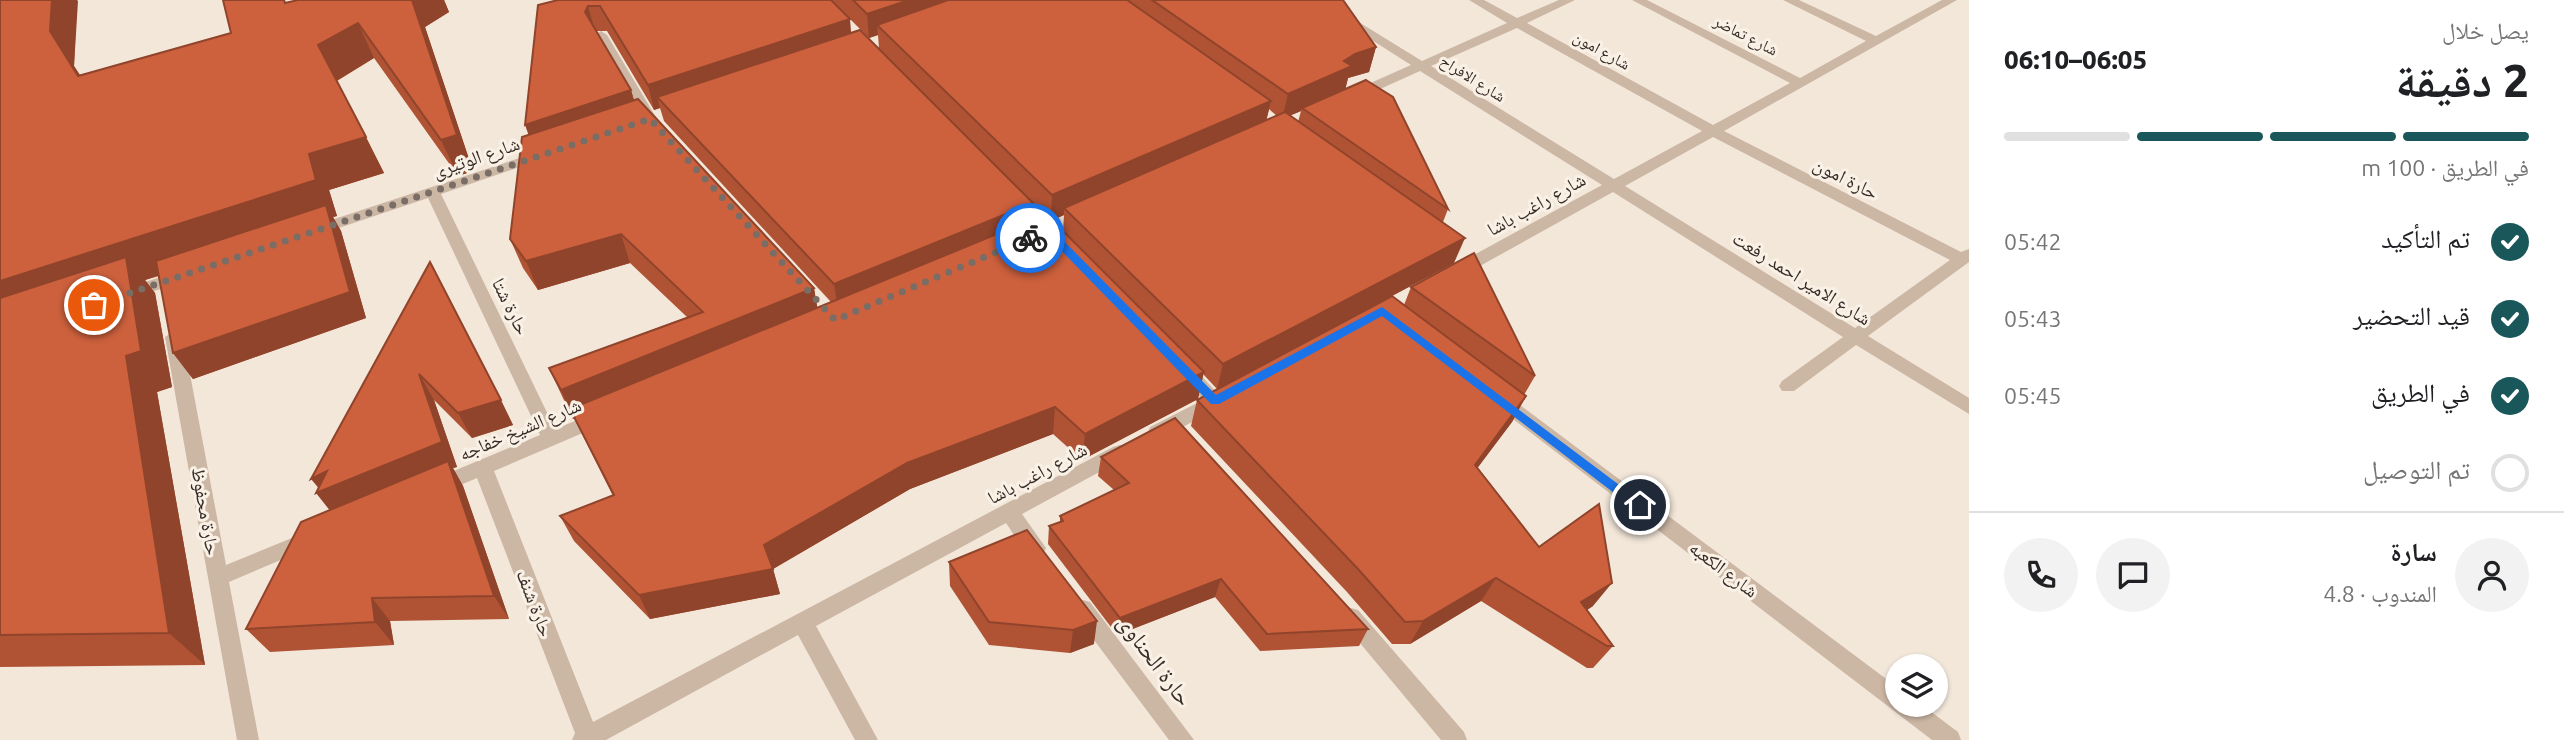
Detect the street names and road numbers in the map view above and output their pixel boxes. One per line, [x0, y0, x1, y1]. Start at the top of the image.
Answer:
street label: شارع تماضر [1709, 11, 1781, 61]
street label: شارع امون [1570, 27, 1634, 75]
street label: شارع الافراح [1436, 51, 1509, 107]
street label: شارع الوتيرى [430, 132, 523, 183]
street label: حارة امون [1810, 152, 1882, 204]
street label: شارع راغب باشا [1483, 168, 1590, 241]
street label: شارع الامير احمد رفعت [1728, 227, 1875, 330]
street label: حارة شتا [487, 274, 534, 338]
street label: شارع الشيخ خفاجه [456, 393, 585, 466]
street label: شارع راغب باشا [984, 438, 1091, 509]
street label: حارة محفوظ [186, 466, 225, 557]
street label: شارع الكعبه [1685, 536, 1762, 603]
street label: حارة شنف [511, 566, 558, 640]
street label: حارة الحناوى [1112, 609, 1198, 711]

